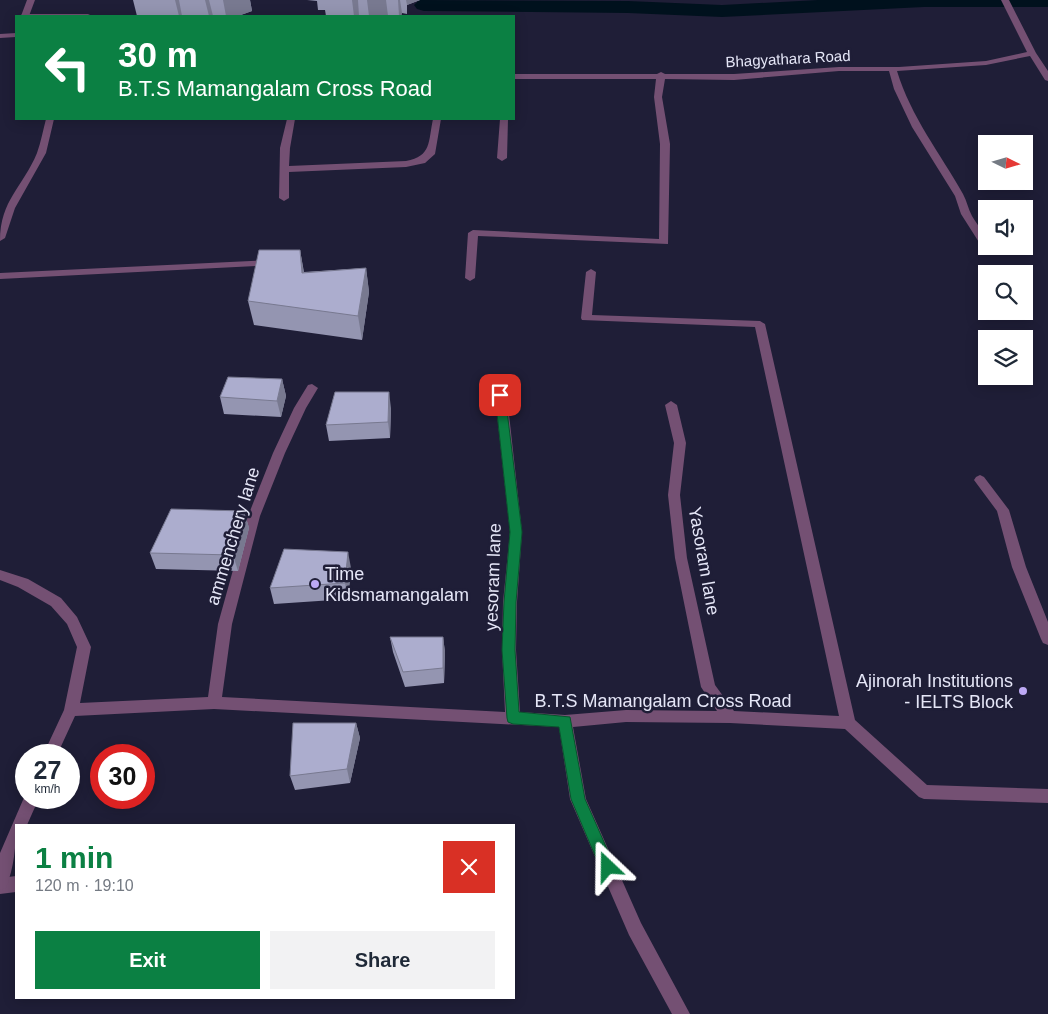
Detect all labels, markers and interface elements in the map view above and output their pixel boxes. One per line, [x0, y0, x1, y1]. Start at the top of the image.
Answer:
icon: left [35, 35, 100, 100]
text: 30 m [118, 35, 198, 74]
street label: Bhagyathara Road [725, 47, 851, 70]
text: B.T.S Mamangalam Cross Road [118, 76, 432, 101]
north arrow [978, 135, 1032, 190]
map controls [978, 135, 1033, 385]
button: sound [978, 200, 1033, 255]
button: search [978, 265, 1033, 320]
button: layers [978, 330, 1033, 385]
pin [479, 374, 521, 416]
icon: arrive [486, 381, 514, 409]
street label: ammenchery lane [203, 465, 263, 607]
street label: Yasoram lane [685, 505, 723, 617]
street label: yesoram lane [481, 523, 505, 631]
place label: Time Kidsmamangalam [325, 564, 469, 605]
marker: Time Kidsmamangalam [309, 578, 321, 590]
place label: Ajinorah Institutions - IELTS Block [856, 671, 1014, 712]
marker: Ajinorah Institutions - IELTS Block [1017, 685, 1029, 697]
street label: B.T.S Mamangalam Cross Road [534, 691, 792, 711]
speed limit sign: 30 [90, 744, 155, 809]
text: 27 [34, 756, 61, 784]
text: km/h [34, 782, 61, 796]
position arrow [581, 840, 633, 892]
text: 1 min [35, 841, 113, 874]
button: close [443, 841, 495, 893]
text: 120 m · 19:10 [35, 877, 134, 894]
button: Exit [35, 931, 260, 989]
button: Share [270, 931, 495, 989]

